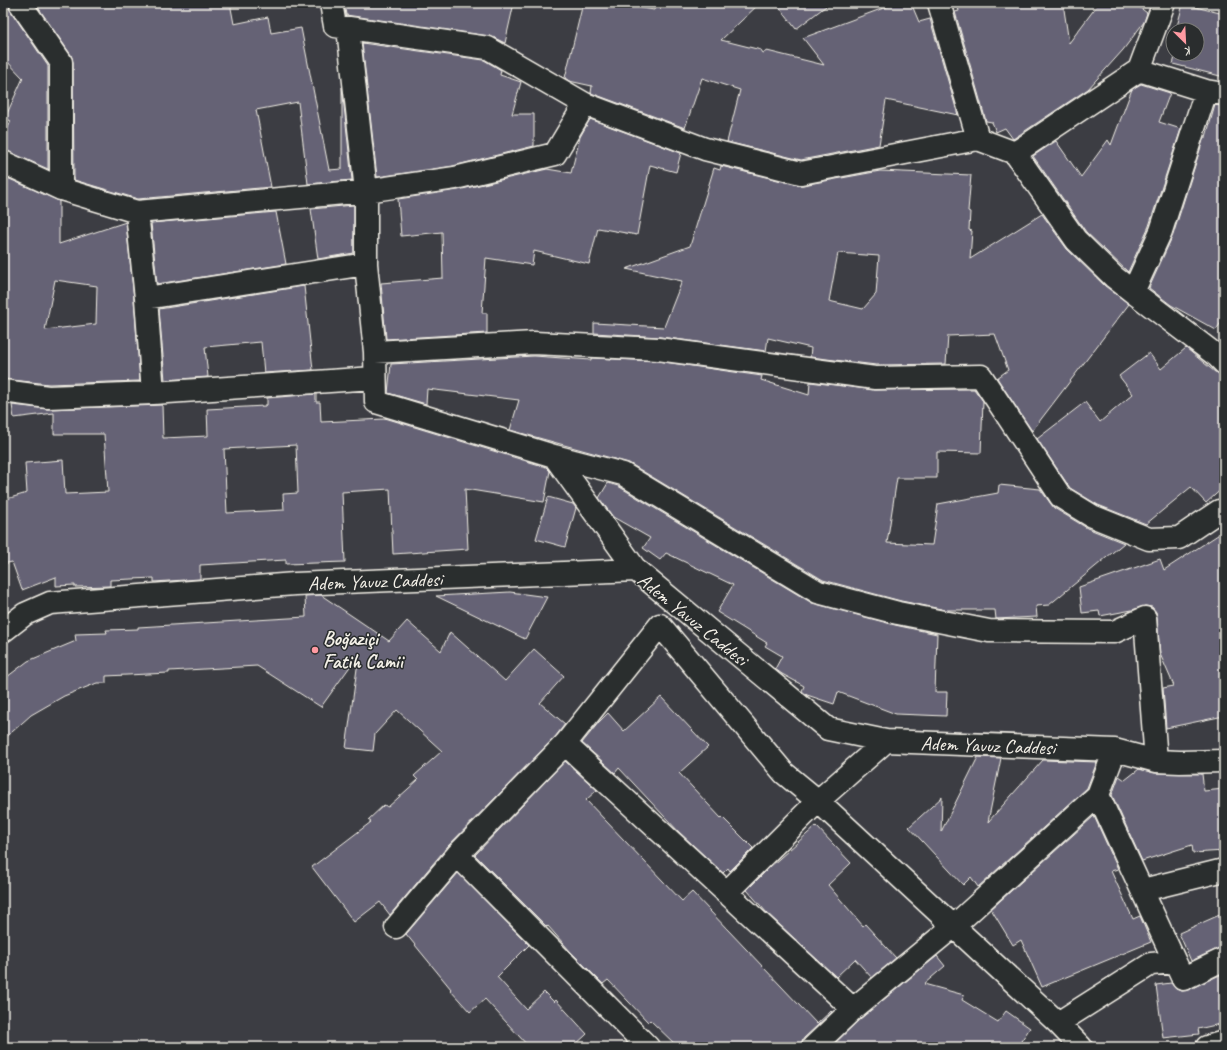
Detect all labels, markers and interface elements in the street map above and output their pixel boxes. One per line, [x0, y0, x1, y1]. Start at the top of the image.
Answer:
north arrow [1165, 22, 1205, 62]
text: K [1181, 44, 1194, 60]
street label: Adem Yavuz Caddesi [307, 567, 445, 596]
street label: Adem Yavuz Caddesi [633, 567, 755, 673]
place label: Boğaziçi Fatih Camii [323, 626, 406, 674]
marker: Boğaziçi Fatih Camii [310, 645, 320, 655]
street label: Adem Yavuz Caddesi [920, 731, 1058, 760]

